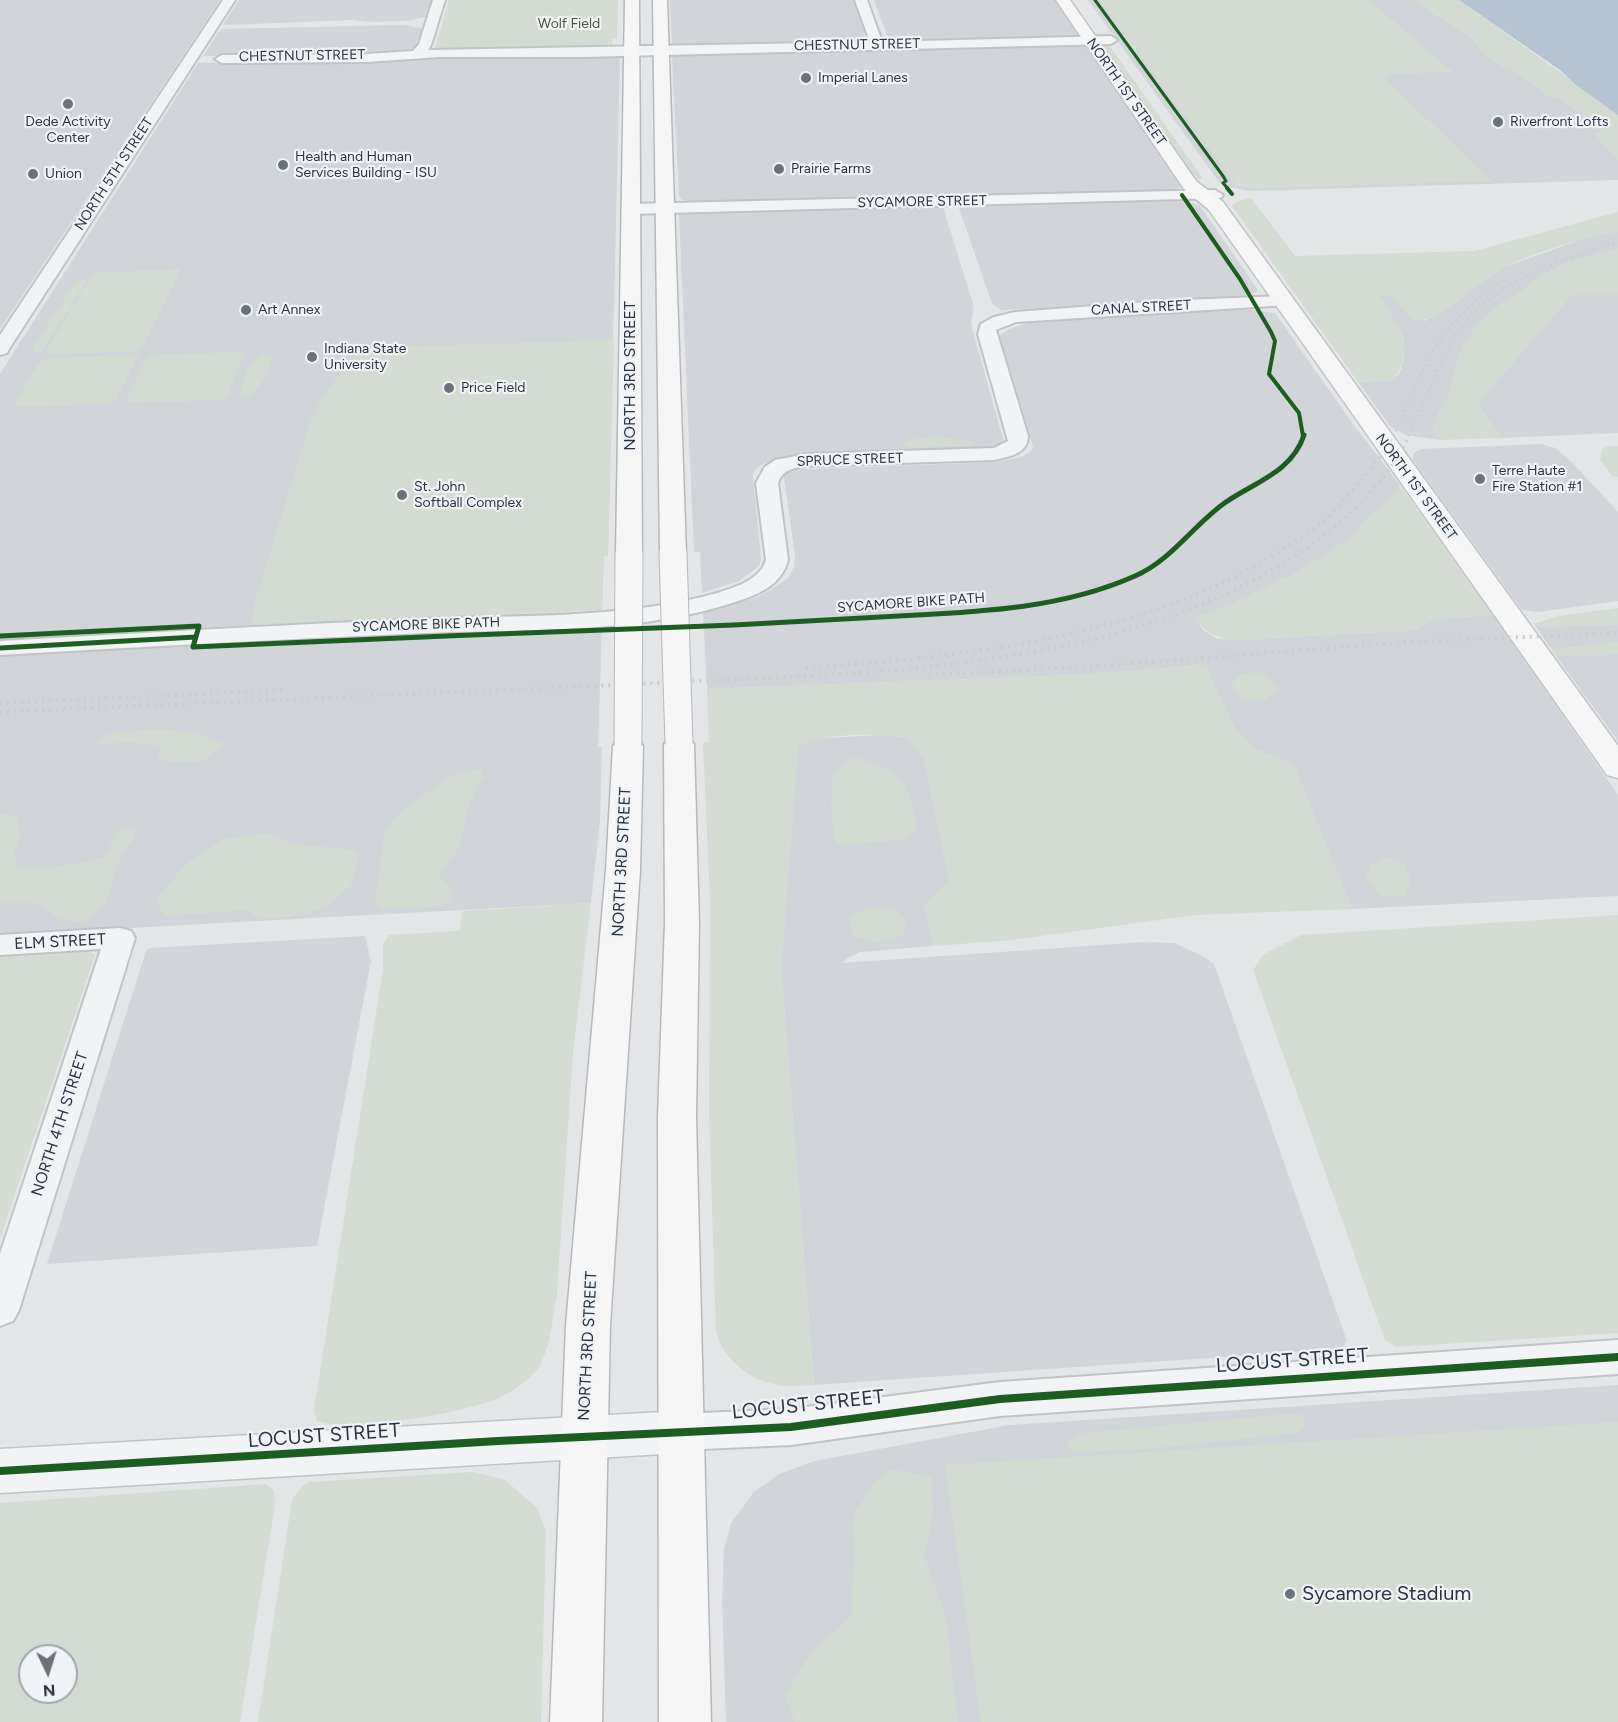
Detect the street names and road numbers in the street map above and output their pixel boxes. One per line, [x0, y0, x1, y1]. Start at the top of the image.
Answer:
street label: CHESTNUT STREET [794, 35, 920, 55]
street label: NORTH 1ST STREET [1083, 35, 1169, 149]
street label: CHESTNUT STREET [239, 46, 365, 66]
street label: NORTH 5TH STREET [71, 114, 157, 234]
street label: SYCAMORE STREET [857, 192, 987, 212]
street label: CANAL STREET [1091, 297, 1191, 319]
street label: NORTH 3RD STREET [620, 301, 640, 451]
street label: NORTH 1ST STREET [1372, 431, 1460, 543]
street label: SPRUCE STREET [796, 450, 904, 470]
street label: SYCAMORE BIKE PATH [837, 589, 985, 617]
street label: SYCAMORE BIKE PATH [352, 614, 500, 636]
street label: NORTH 3RD STREET [608, 787, 636, 937]
street label: ELM STREET [14, 930, 106, 954]
street label: NORTH 4TH STREET [28, 1049, 92, 1199]
street label: NORTH 3RD STREET [574, 1271, 602, 1421]
street label: LOCUST STREET [1215, 1344, 1369, 1378]
street label: LOCUST STREET [731, 1385, 885, 1425]
street label: LOCUST STREET [247, 1419, 401, 1453]

